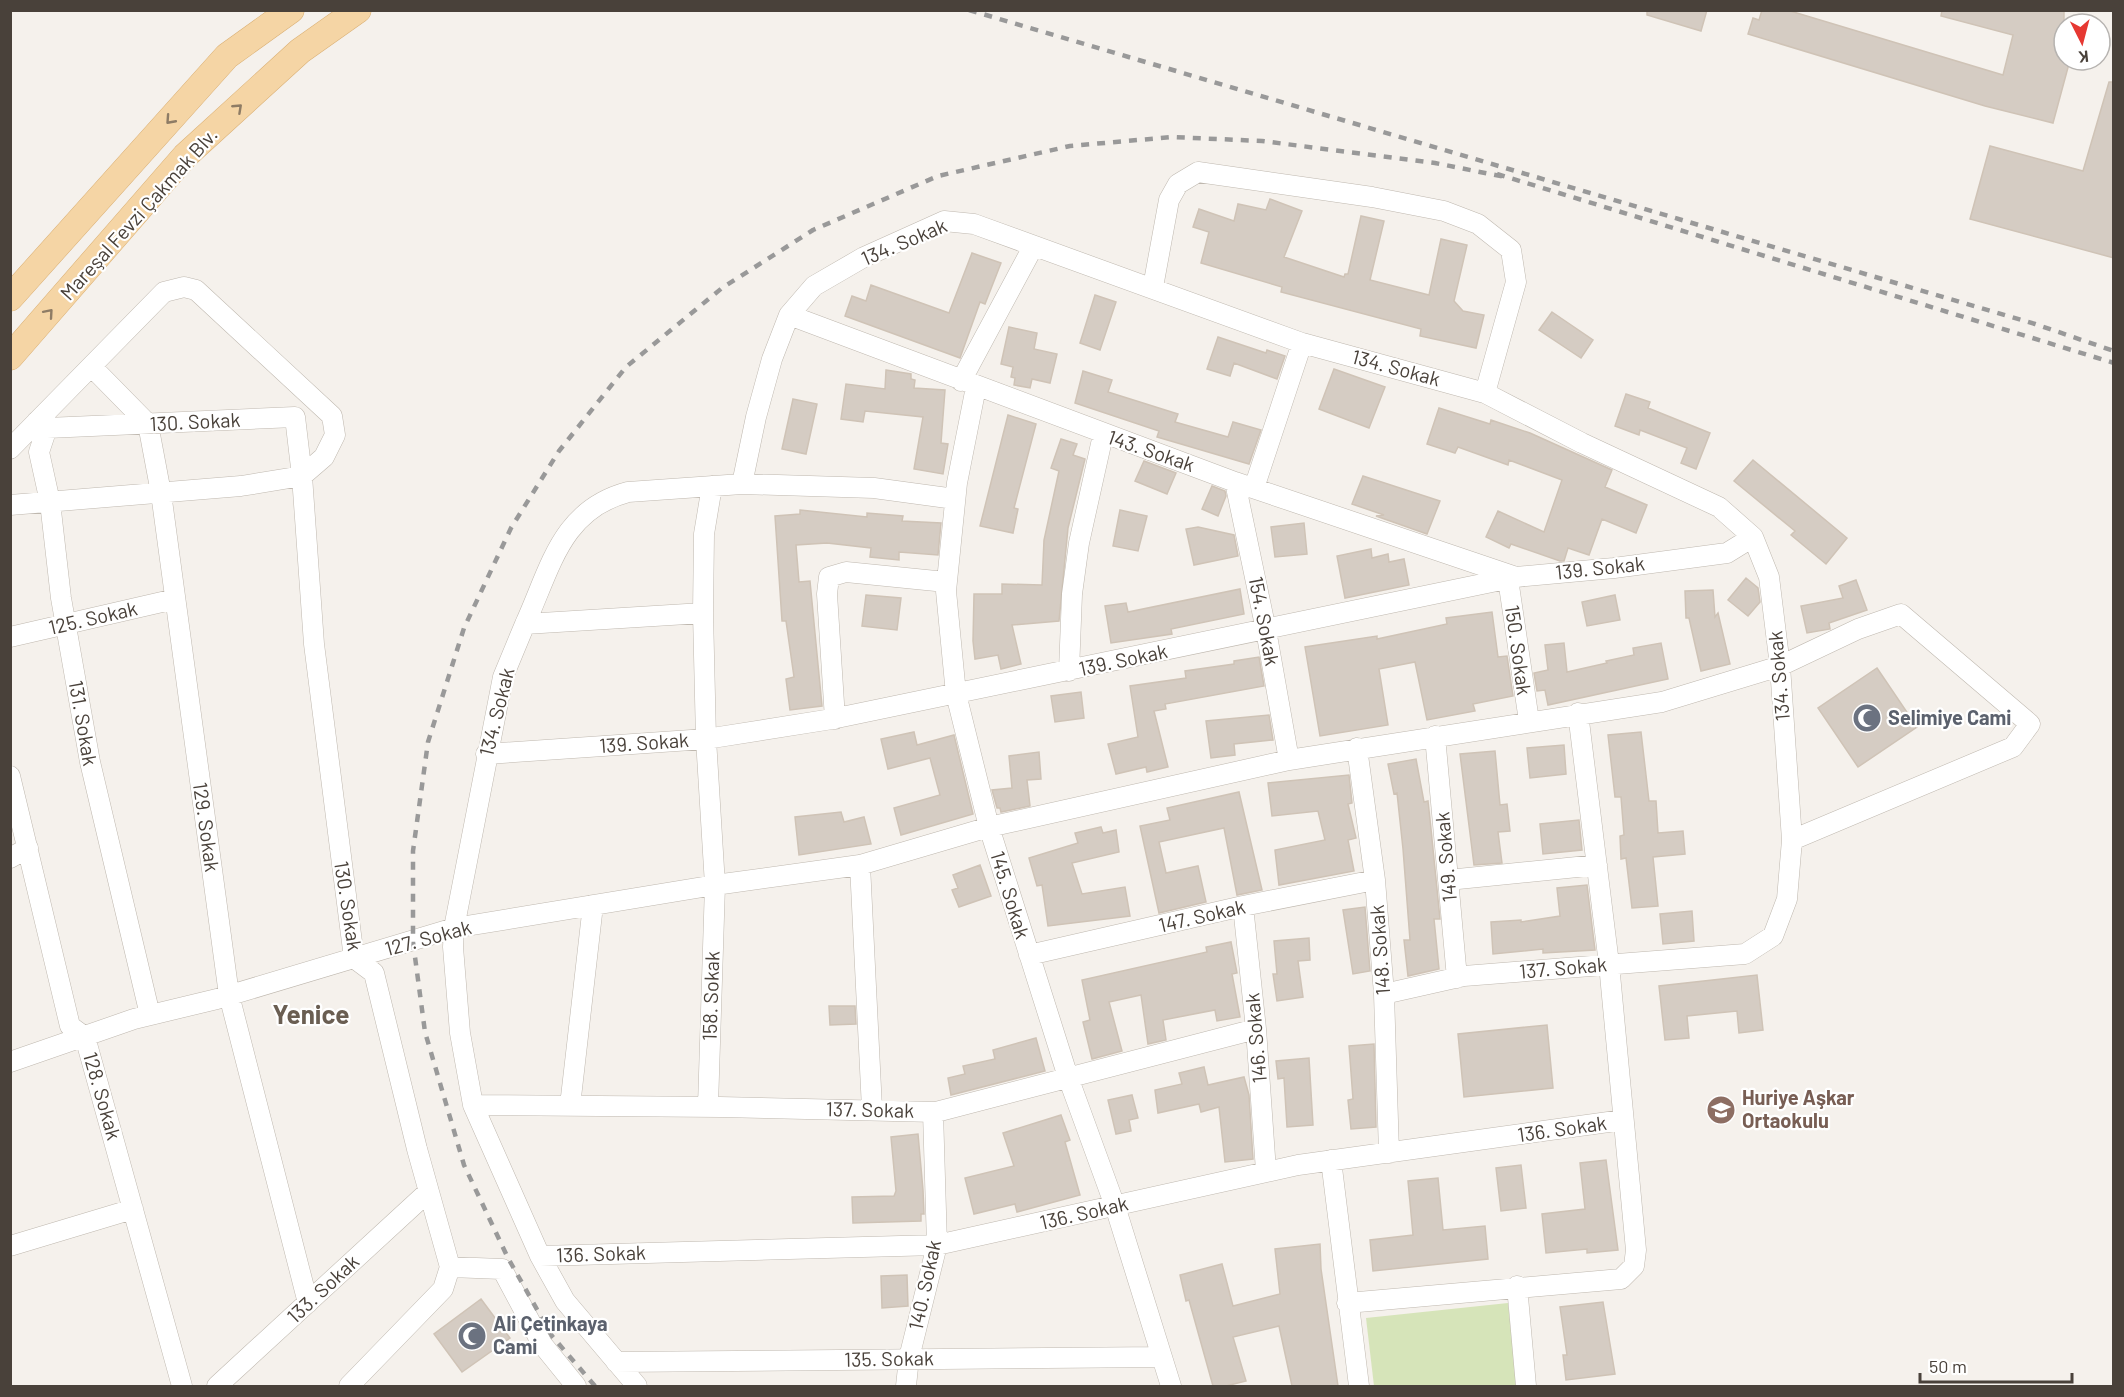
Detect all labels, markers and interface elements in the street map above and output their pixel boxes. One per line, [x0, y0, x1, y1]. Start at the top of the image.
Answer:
north arrow [2052, 12, 2112, 72]
text: K [2078, 47, 2090, 67]
one-way arrow [231, 104, 242, 115]
one-way arrow [166, 113, 177, 123]
street label: Mareşal Fevzi Çakmak Blv. [55, 122, 222, 304]
street label: 134. Sokak [857, 212, 950, 270]
one-way arrow [42, 309, 53, 320]
street label: 134. Sokak [1349, 344, 1443, 390]
street label: 130. Sokak [149, 407, 241, 435]
street label: 143. Sokak [1105, 424, 1198, 476]
street label: 139. Sokak [1554, 550, 1646, 584]
street label: 154. Sokak [1245, 574, 1285, 668]
street label: 125. Sokak [46, 595, 139, 639]
street label: 150. Sokak [1501, 603, 1537, 696]
street label: 134. Sokak [1762, 630, 1794, 722]
street label: 139. Sokak [1076, 638, 1169, 680]
street label: 134. Sokak [473, 665, 519, 759]
street label: 131. Sokak [65, 678, 103, 767]
mosque icon: Selimiye Cami [1851, 702, 1883, 734]
place label: Selimiye Cami [1888, 705, 2011, 729]
street label: 139. Sokak [598, 727, 690, 757]
street label: 129. Sokak [189, 780, 225, 873]
street label: 149. Sokak [1429, 811, 1461, 903]
street label: 145. Sokak [986, 848, 1036, 942]
street label: 130. Sokak [330, 859, 368, 953]
street label: 147. Sokak [1156, 893, 1247, 937]
street label: 148. Sokak [1364, 904, 1394, 996]
street label: 127. Sokak [382, 914, 474, 960]
street label: 158. Sokak [696, 951, 724, 1041]
street label: 137. Sokak [1518, 951, 1608, 983]
street label: 146. Sokak [1239, 992, 1271, 1084]
district label: Yenice [272, 998, 350, 1029]
street label: 128. Sokak [79, 1049, 127, 1142]
place label: Huriye Aşkar Ortaokulu [1742, 1085, 1855, 1132]
school or university icon: Huriye Aşkar Ortaokulu [1705, 1094, 1737, 1126]
street label: 137. Sokak [826, 1096, 914, 1122]
street label: 136. Sokak [1516, 1110, 1608, 1146]
street label: 136. Sokak [1037, 1190, 1130, 1234]
street label: 140. Sokak [903, 1238, 945, 1332]
street label: 136. Sokak [556, 1239, 646, 1267]
street label: 133. Sokak [281, 1249, 363, 1328]
place label: Ali Çetinkaya Cami [493, 1311, 607, 1358]
mosque icon: Ali Çetinkaya Cami [456, 1320, 488, 1352]
street label: 135. Sokak [844, 1345, 934, 1371]
scale bar [1920, 1346, 2072, 1384]
text: 50 m [1929, 1355, 1967, 1377]

